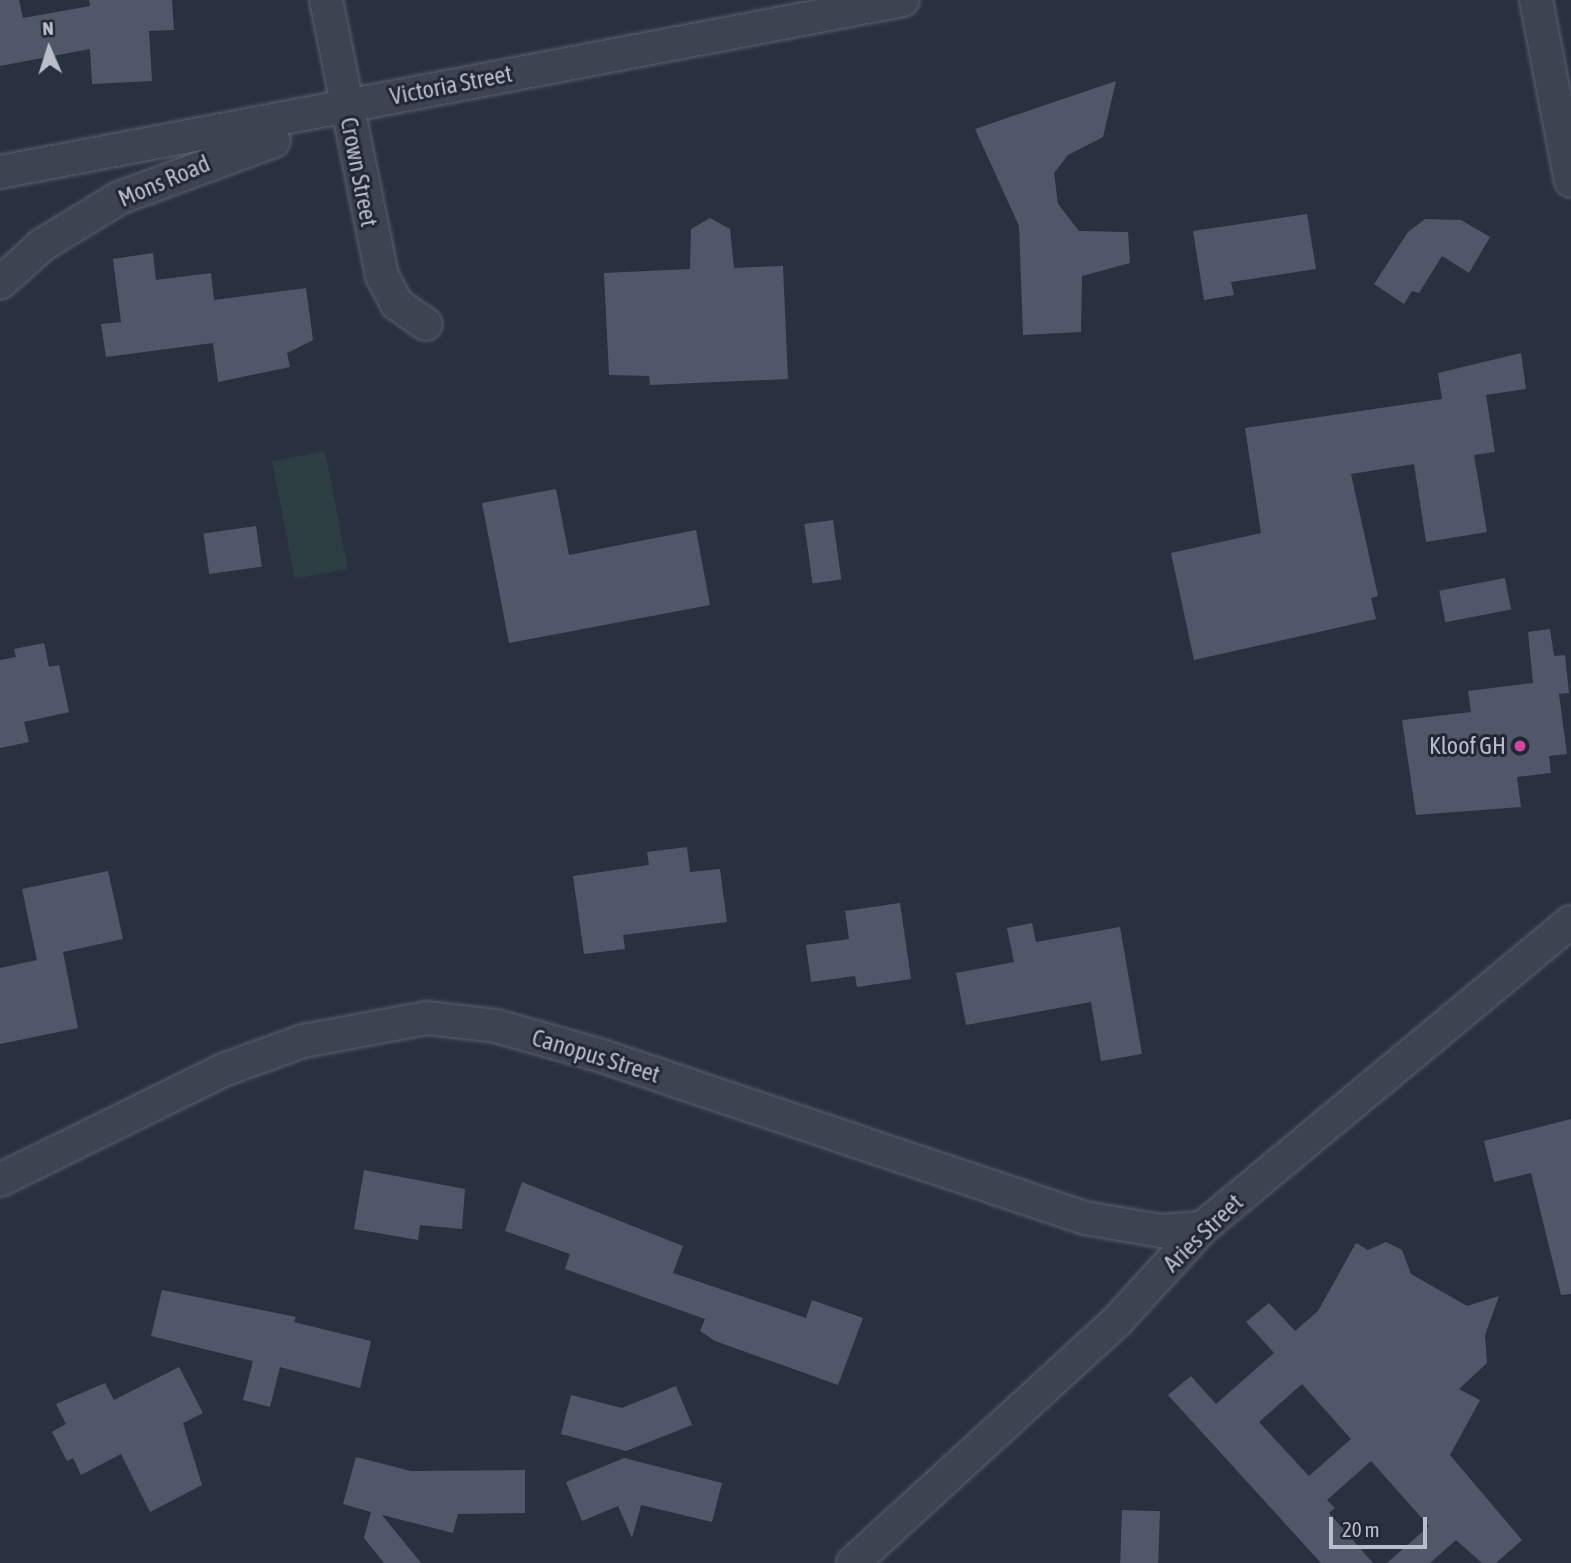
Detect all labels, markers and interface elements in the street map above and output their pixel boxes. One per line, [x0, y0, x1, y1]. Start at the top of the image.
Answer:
north arrow [14, 14, 84, 84]
text: N [42, 17, 54, 39]
street label: Victoria Street [387, 59, 515, 111]
street label: Crown Street [334, 115, 384, 229]
street label: Mons Road [114, 149, 214, 213]
place label: Kloof GH [1429, 732, 1506, 760]
marker: Kloof GH [1512, 738, 1528, 754]
street label: Canopus Street [529, 1023, 663, 1089]
street label: Aries Street [1157, 1188, 1249, 1278]
scale bar [1333, 1504, 1431, 1548]
text: 20 m [1342, 1517, 1380, 1541]

